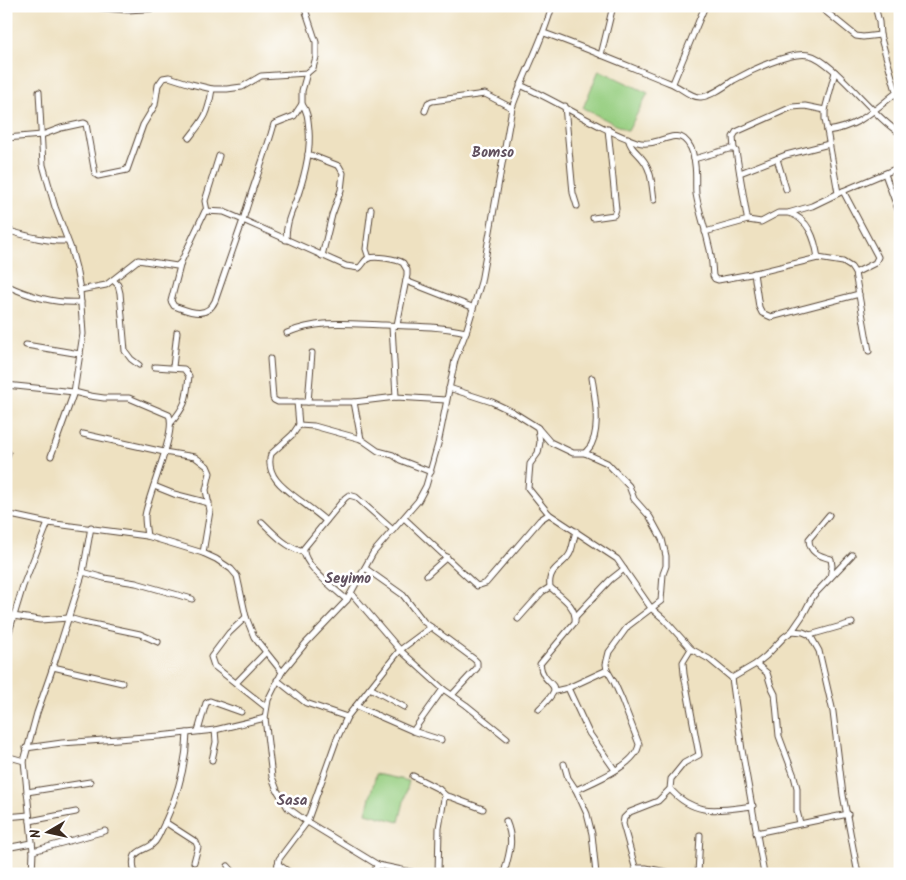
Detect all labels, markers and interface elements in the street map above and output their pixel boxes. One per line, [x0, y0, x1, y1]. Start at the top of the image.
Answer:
district label: Bomso [472, 141, 514, 165]
district label: Seyimo [325, 567, 371, 591]
district label: Sasa [277, 789, 308, 813]
north arrow [22, 808, 72, 858]
text: N [25, 828, 48, 840]

